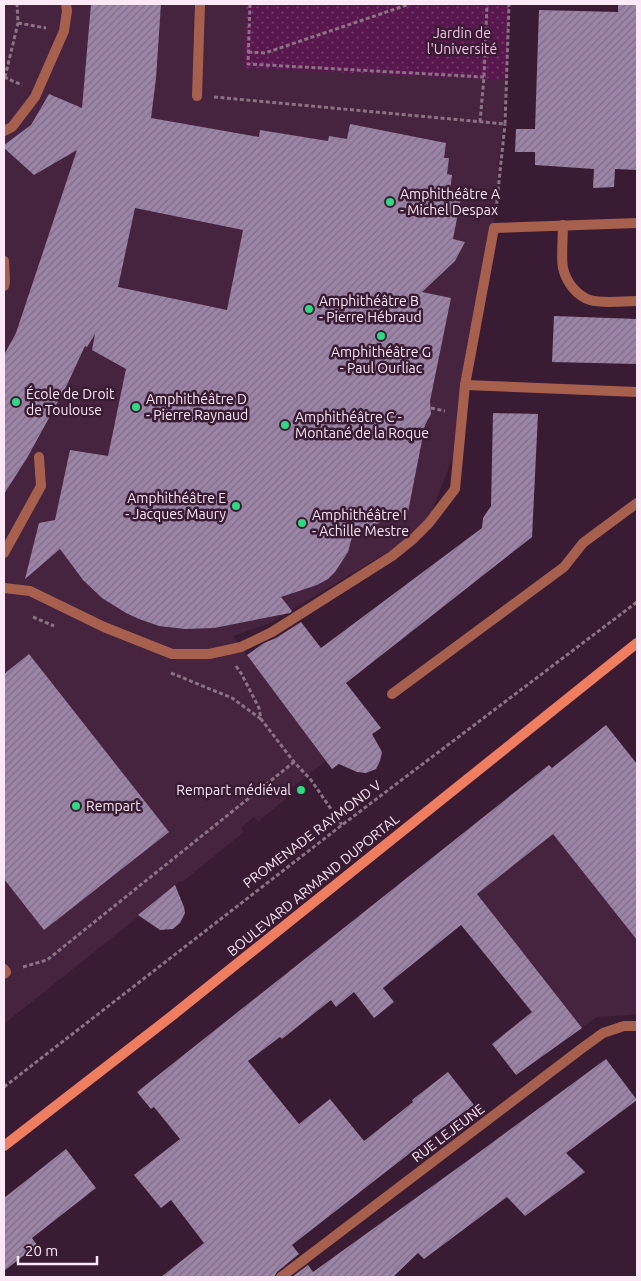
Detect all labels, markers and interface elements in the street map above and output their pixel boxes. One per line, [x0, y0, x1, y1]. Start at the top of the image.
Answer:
park label: Jardin de l'Université [427, 25, 497, 57]
place label: Amphithéâtre A - Michel Despax [400, 186, 500, 218]
marker: Amphithéâtre A - Michel Despax [384, 196, 396, 208]
place label: Amphithéâtre B - Pierre Hébraud [319, 293, 422, 325]
marker: Amphithéâtre B - Pierre Hébraud [303, 303, 315, 315]
marker: Amphithéâtre G - Paul Ourliac [375, 330, 387, 342]
place label: Amphithéâtre G - Paul Ourliac [331, 344, 431, 376]
place label: École de Droit de Toulouse [26, 385, 115, 418]
place label: Amphithéâtre D - Pierre Raynaud [146, 391, 248, 423]
marker: École de Droit de Toulouse [10, 396, 22, 408]
marker: Amphithéâtre D - Pierre Raynaud [130, 401, 142, 413]
place label: Amphithéâtre C - Montané de la Roque [295, 409, 429, 441]
marker: Amphithéâtre C - Montané de la Roque [279, 419, 291, 431]
place label: Amphithéâtre E - Jacques Maury [125, 490, 226, 522]
marker: Amphithéâtre E - Jacques Maury [230, 500, 242, 512]
place label: Amphithéâtre I - Achille Mestre [312, 507, 409, 539]
marker: Amphithéâtre I - Achille Mestre [296, 517, 308, 529]
street label: PROMENADE RAYMOND V [240, 777, 384, 891]
place label: Rempart médiéval [176, 782, 291, 798]
marker: Rempart médiéval [295, 784, 307, 796]
place label: Rempart [86, 798, 141, 814]
marker: Rempart [70, 800, 82, 812]
street label: BOULEVARD ARMAND DUPORTAL [224, 811, 402, 959]
street label: RUE LEJEUNE [409, 1100, 488, 1165]
scale bar [18, 1234, 96, 1266]
text: 20 m [25, 1242, 58, 1259]

